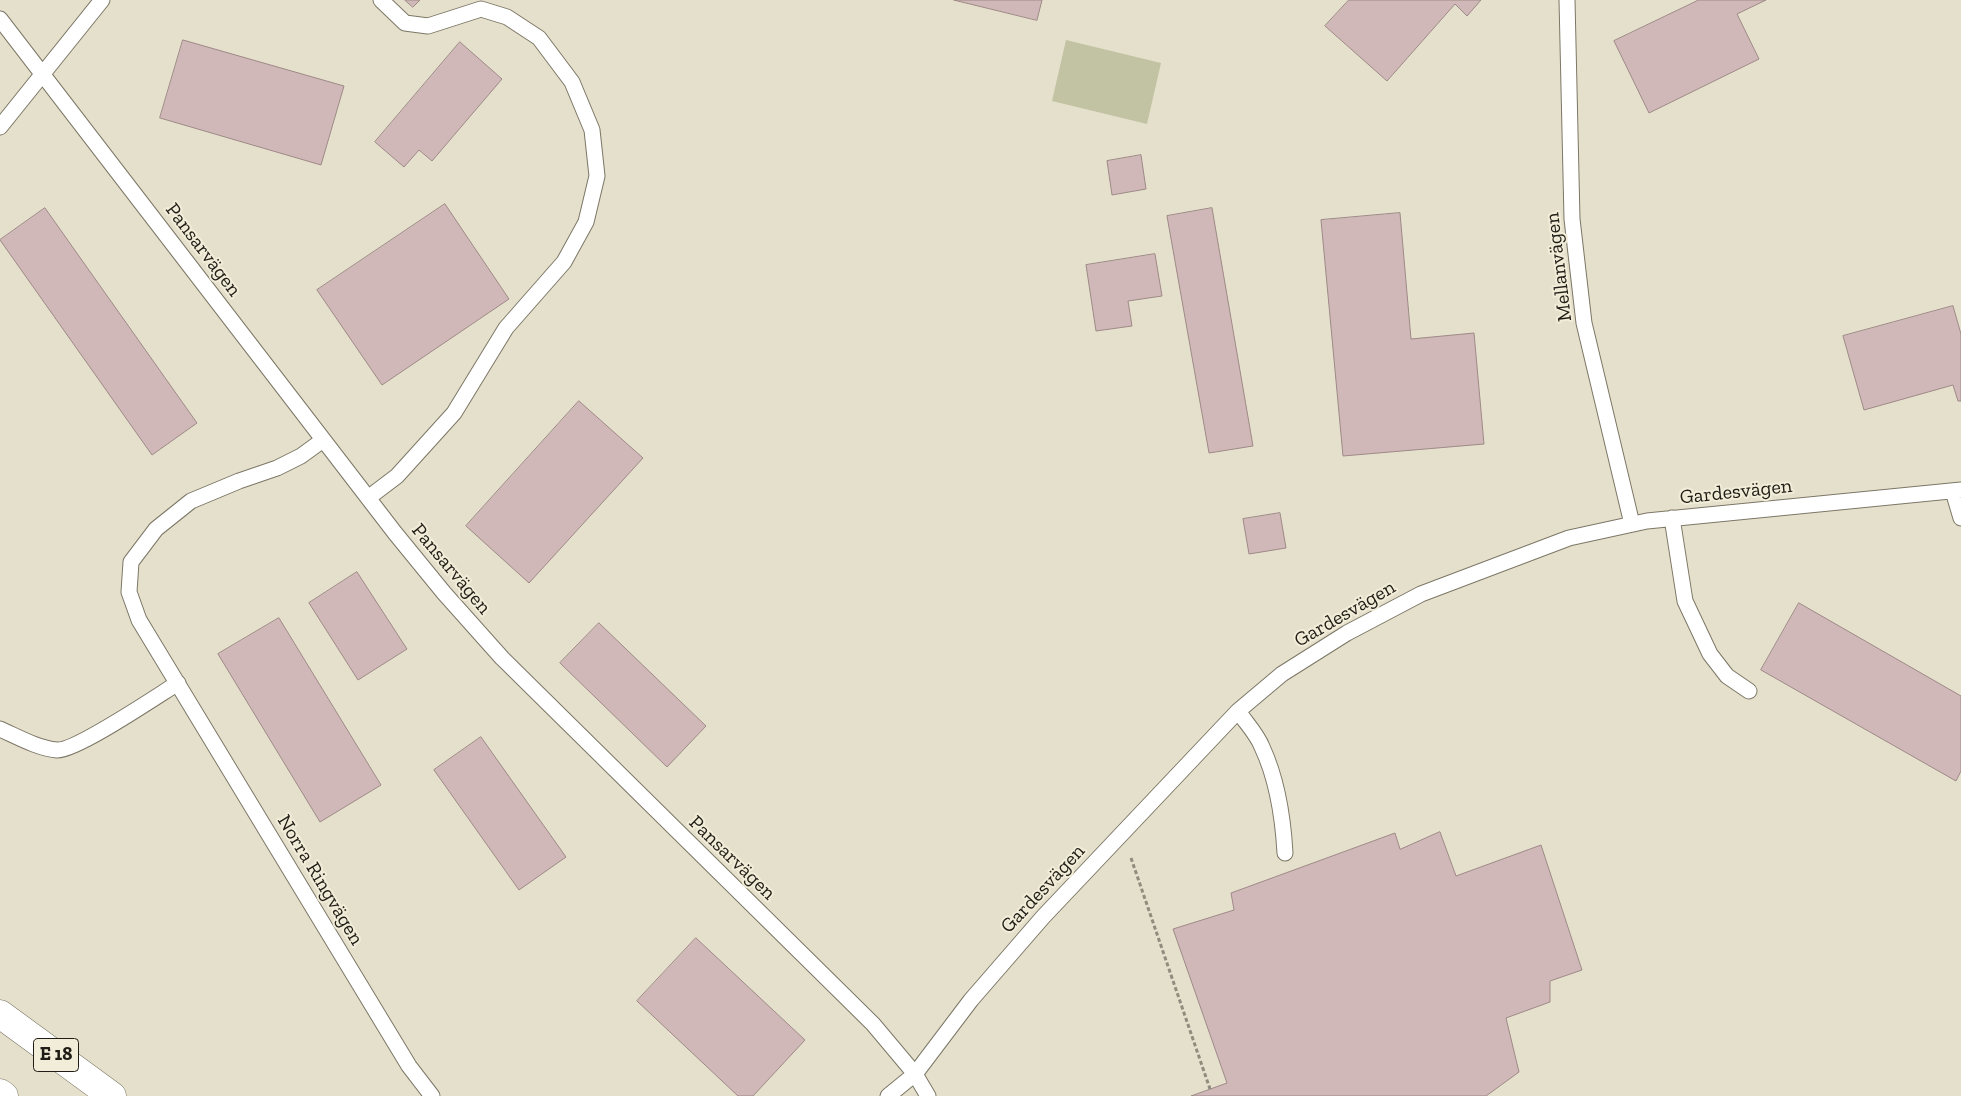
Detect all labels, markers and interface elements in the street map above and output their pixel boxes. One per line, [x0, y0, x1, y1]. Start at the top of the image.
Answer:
street label: Pansarvägen [160, 198, 246, 302]
street label: Mellanvägen [1540, 211, 1578, 323]
street label: Gardesvägen [1679, 474, 1793, 510]
street label: Pansarvägen [406, 519, 496, 619]
street label: Gardesvägen [1290, 575, 1400, 653]
street label: Norra Ringvägen [272, 811, 368, 949]
street label: Pansarvägen [684, 811, 780, 905]
street label: Gardesvägen [996, 840, 1090, 938]
road number: E 18 [34, 1038, 78, 1072]

